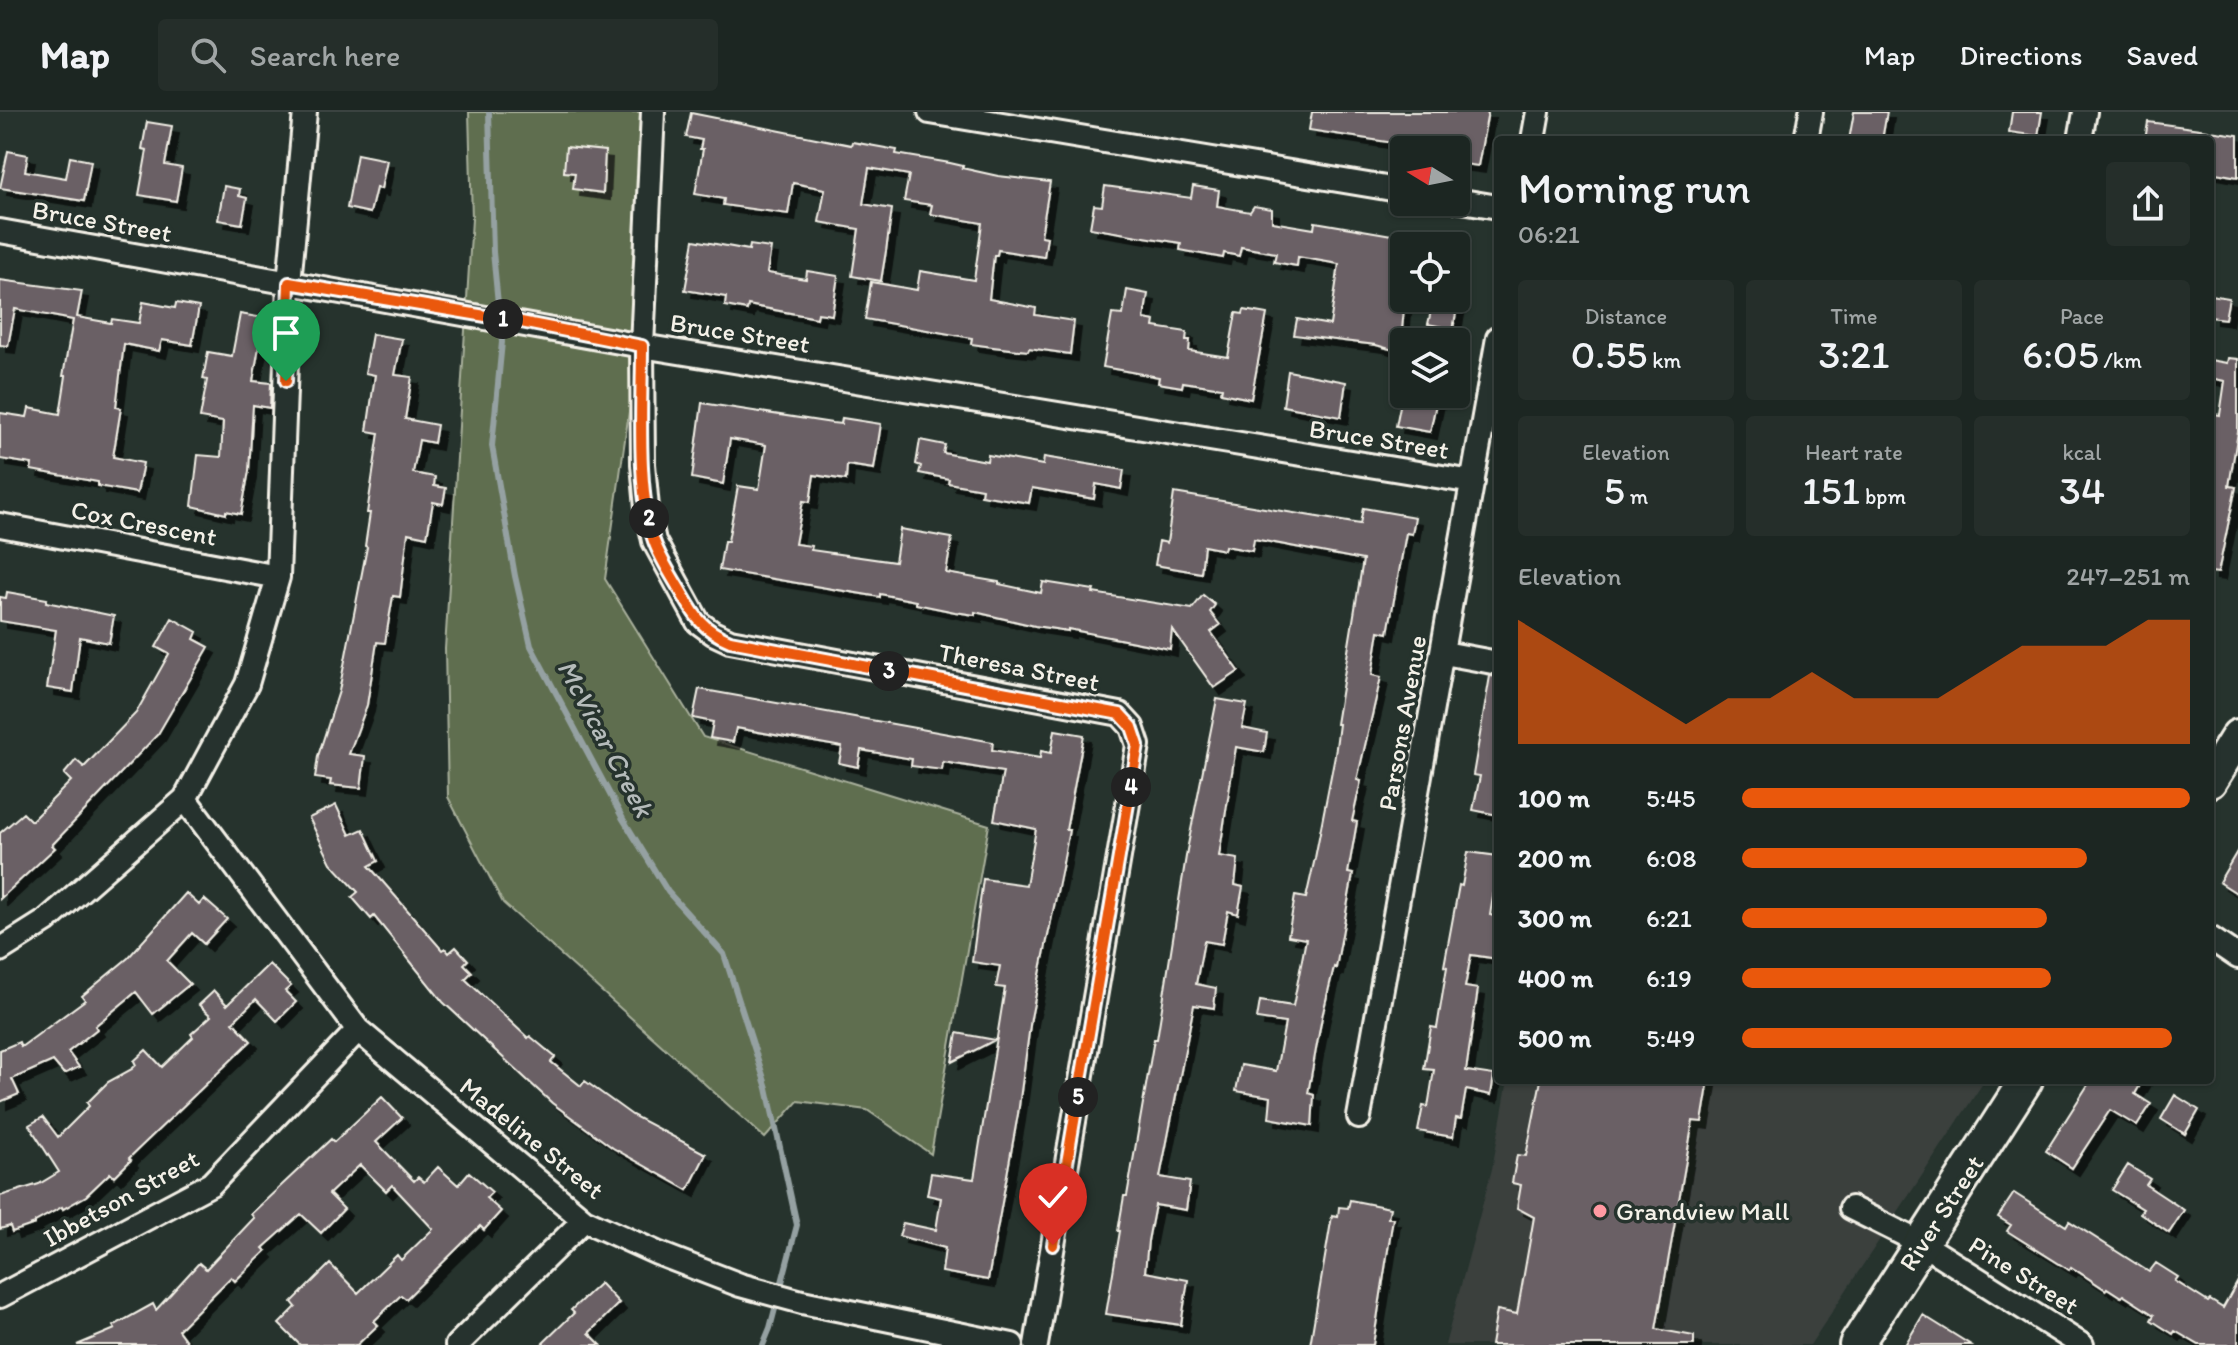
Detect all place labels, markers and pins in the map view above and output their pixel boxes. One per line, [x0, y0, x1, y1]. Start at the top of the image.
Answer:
pin [252, 299, 320, 381]
pin: 1 [483, 299, 523, 339]
pin: 2 [629, 498, 669, 538]
pin: 3 [869, 651, 909, 691]
pin: 4 [1111, 767, 1151, 807]
pin: 5 [1058, 1077, 1098, 1117]
pin [1019, 1163, 1087, 1245]
place label: Grandview Mall [1616, 1195, 1789, 1227]
marker: Grandview Mall [1591, 1202, 1609, 1220]

